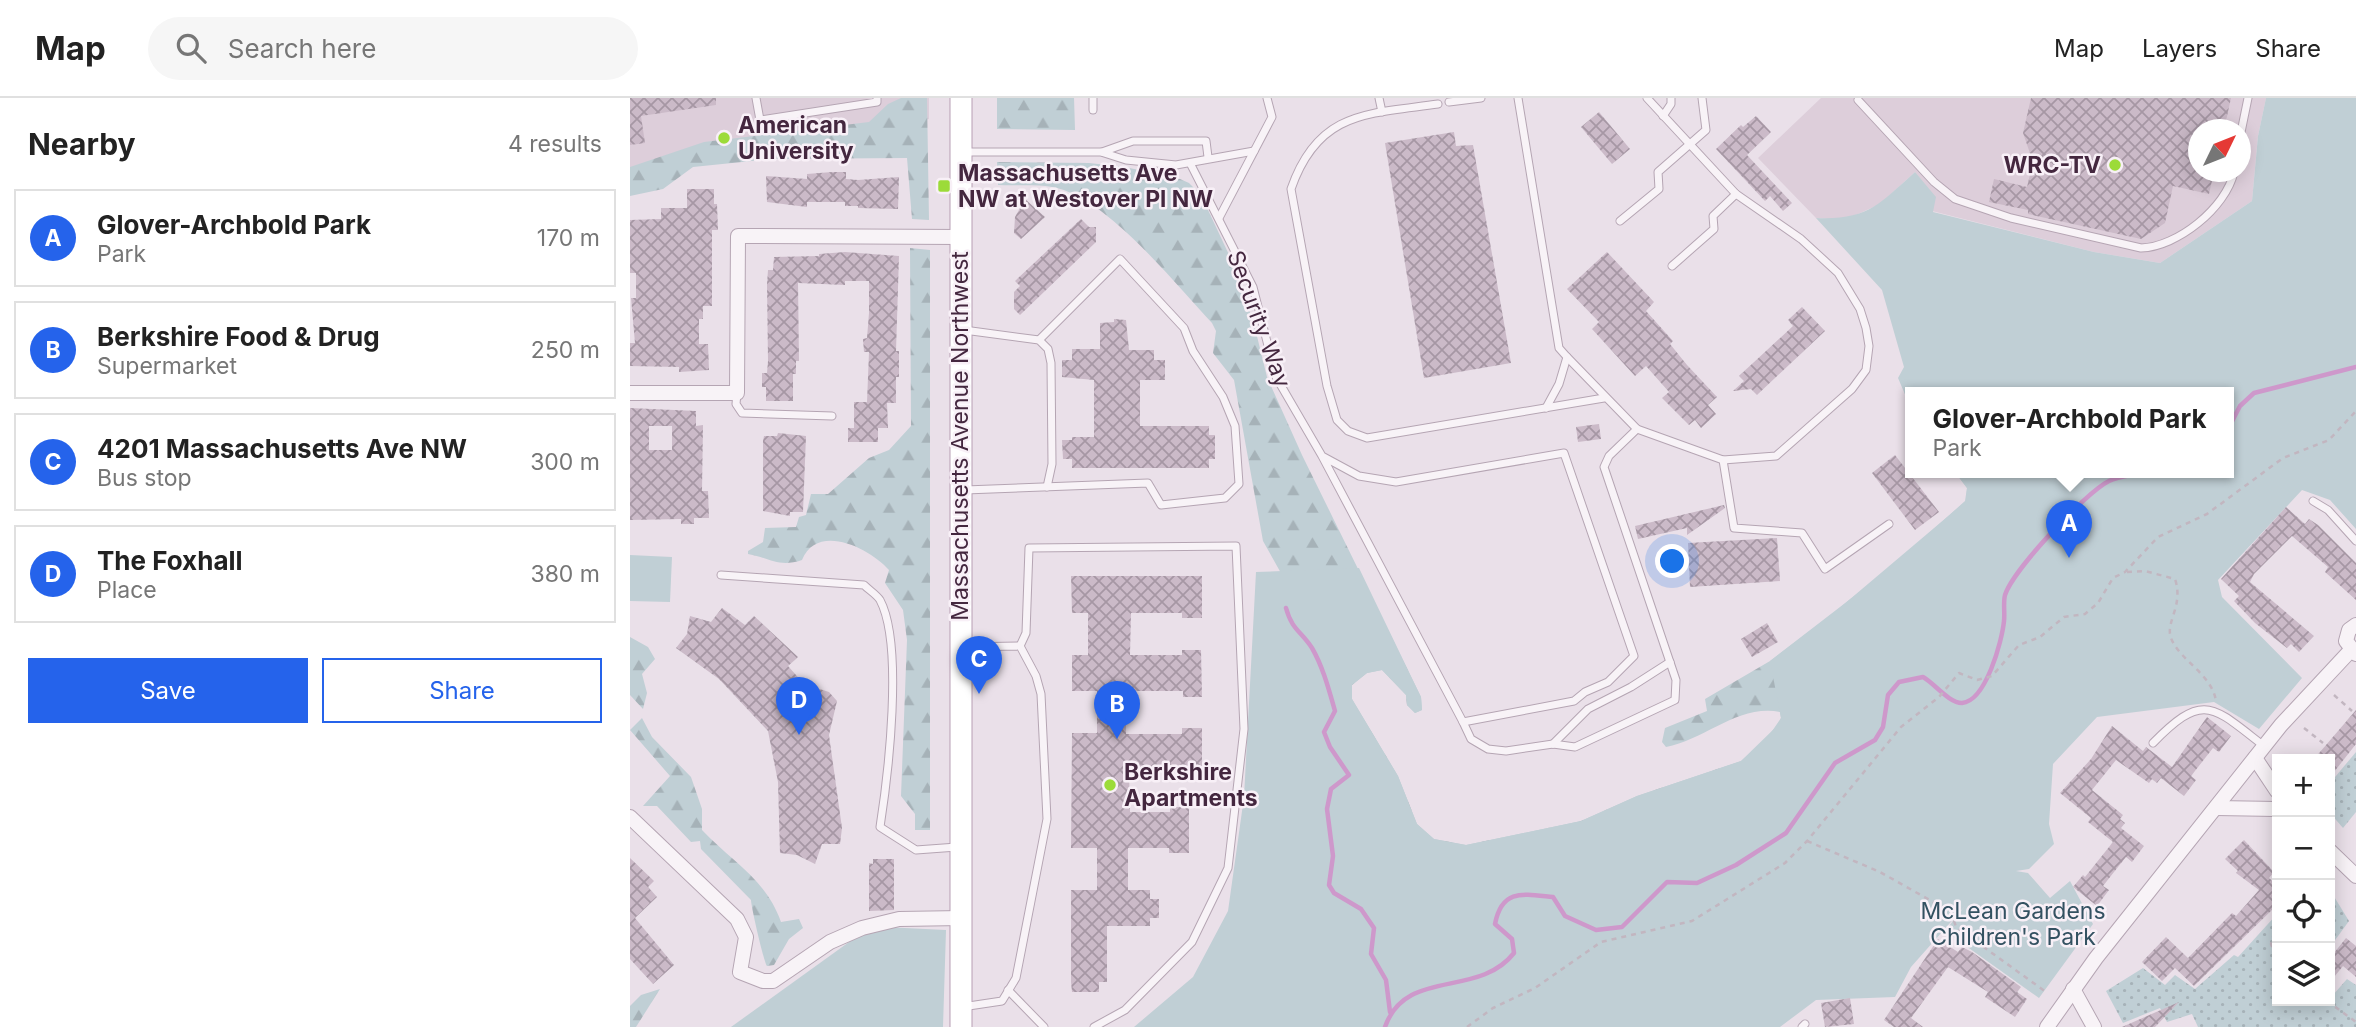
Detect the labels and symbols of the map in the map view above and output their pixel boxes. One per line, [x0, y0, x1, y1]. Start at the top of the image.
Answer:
place label: American University [738, 111, 854, 165]
north arrow [2188, 119, 2251, 182]
marker: American University [716, 130, 732, 146]
place label: WRC-TV [2003, 151, 2101, 179]
marker: WRC-TV [2107, 157, 2123, 173]
place label: Massachusetts Ave NW at Westover Pl NW [958, 159, 1213, 213]
marker: Massachusetts Ave NW at Westover Pl NW [936, 178, 952, 194]
street label: Security Way [1221, 247, 1297, 391]
street label: Massachusetts Avenue Northwest [946, 251, 974, 621]
pin: A [2046, 500, 2092, 558]
your location [1655, 544, 1689, 578]
pin: C [956, 636, 1002, 694]
pin: D [776, 677, 822, 735]
pin: B [1094, 681, 1140, 739]
place label: Berkshire Apartments [1124, 758, 1258, 812]
marker: Berkshire Apartments [1102, 777, 1118, 793]
park label: McLean Gardens Children's Park [1920, 897, 2106, 951]

